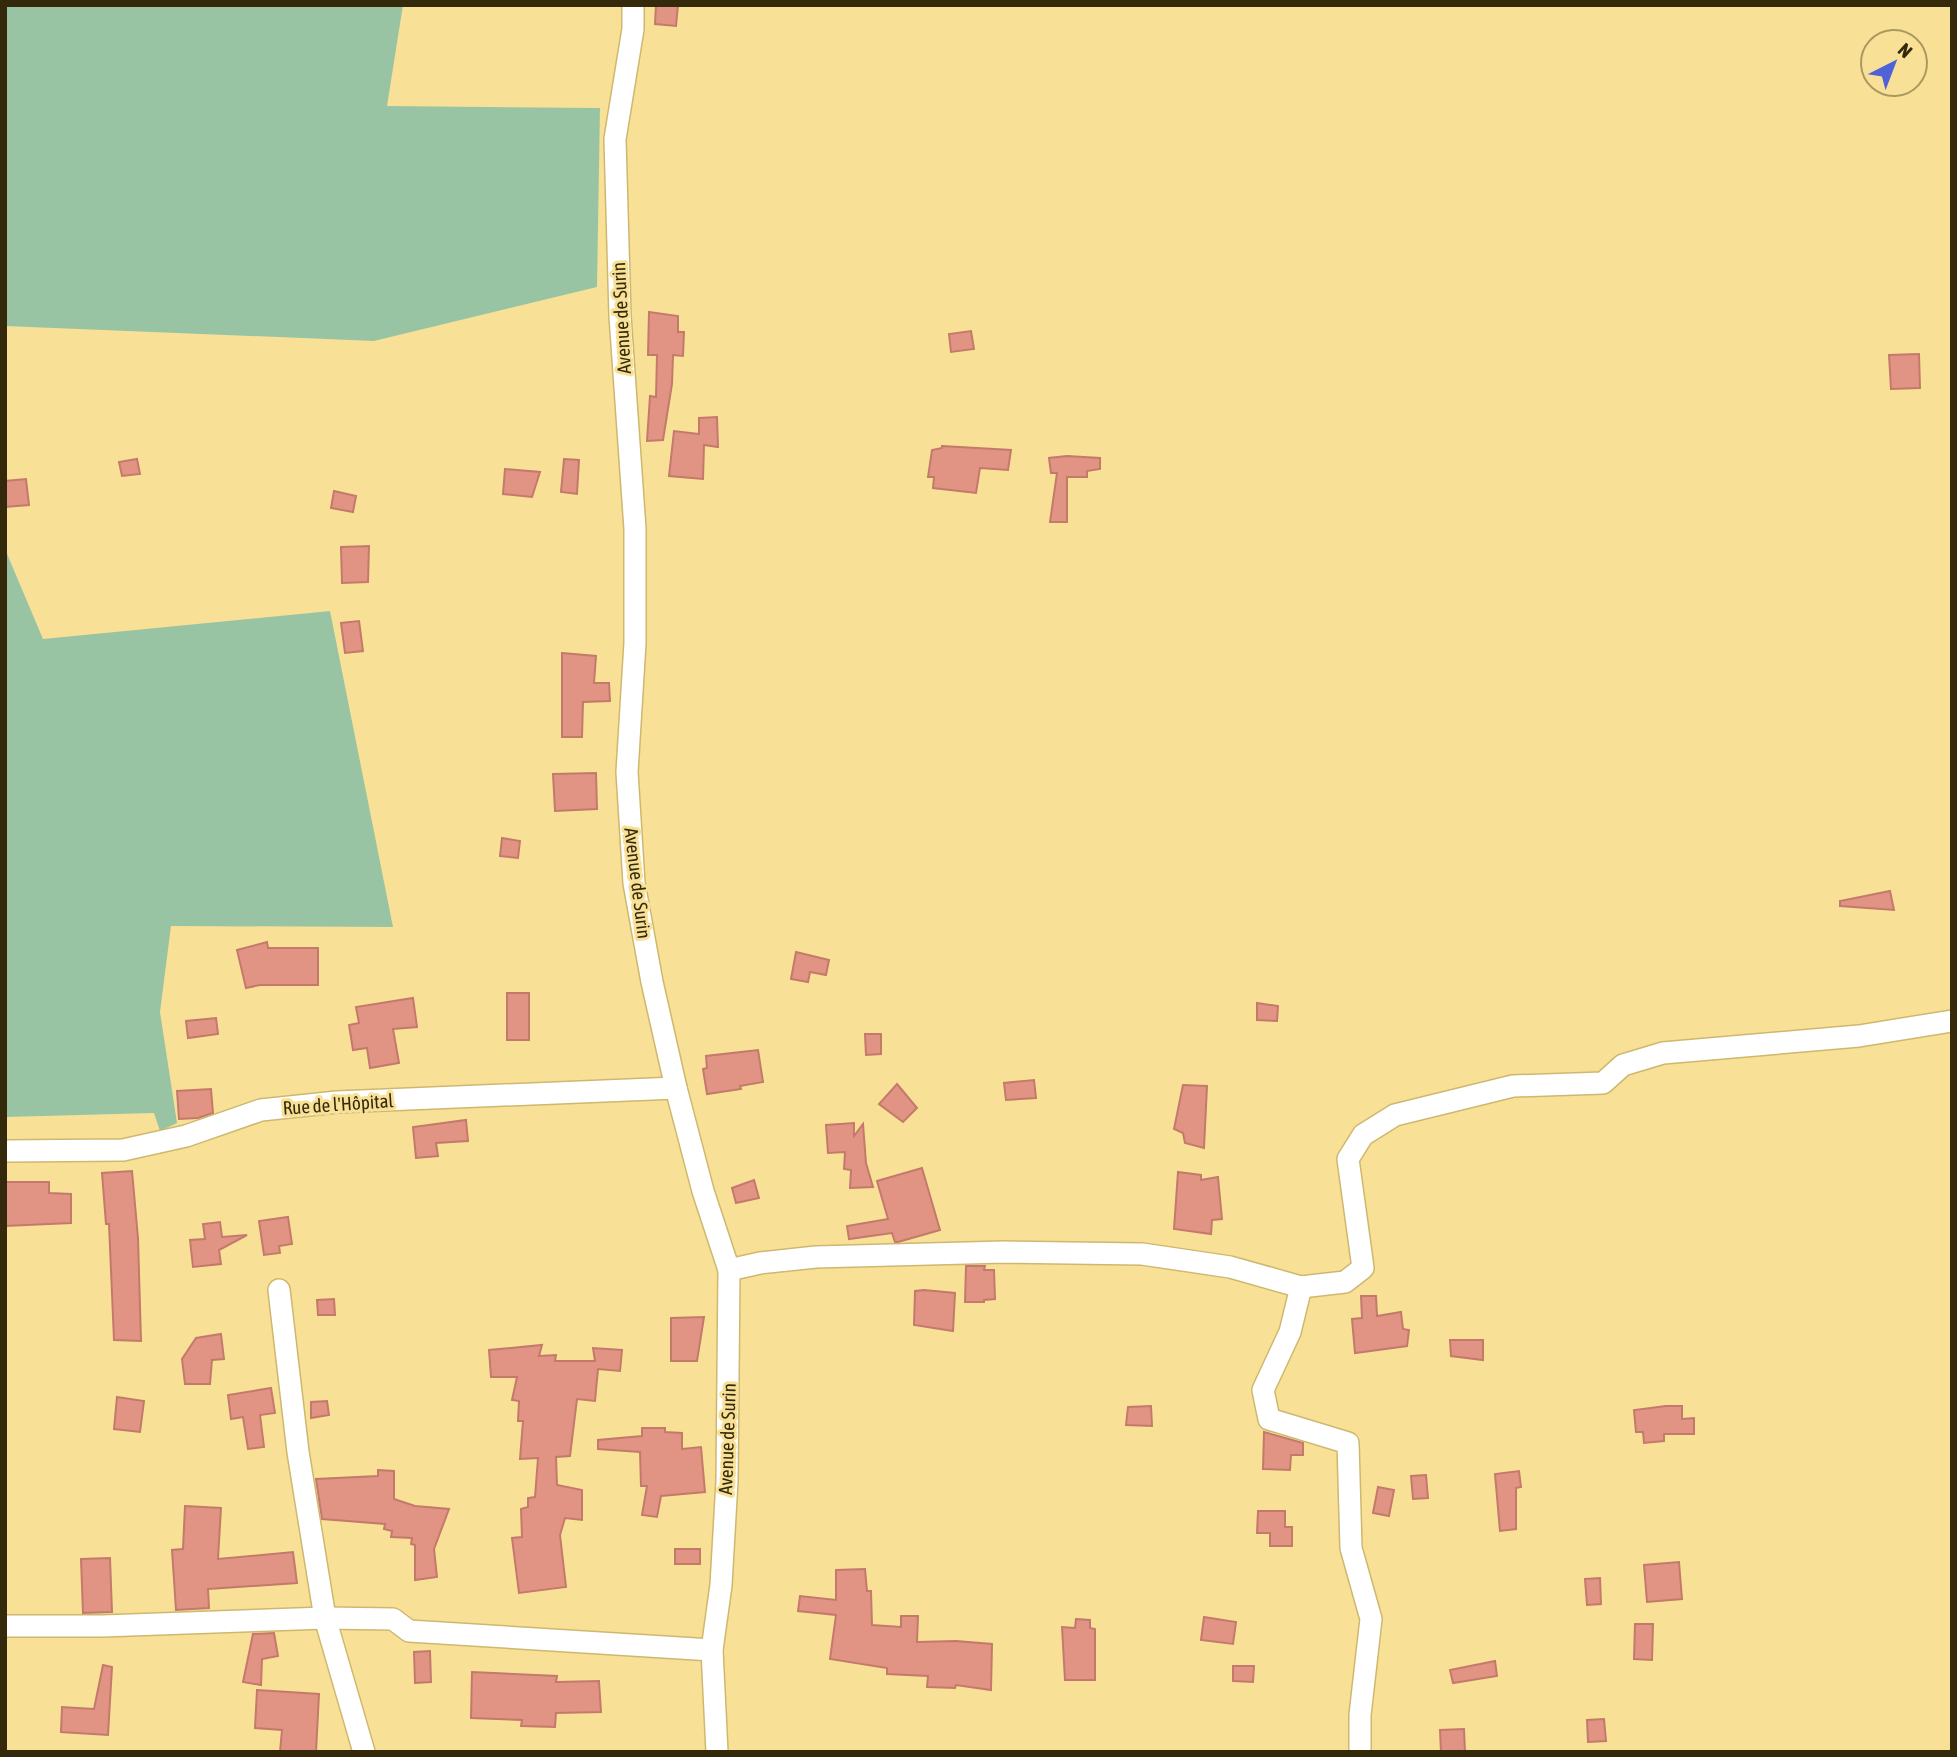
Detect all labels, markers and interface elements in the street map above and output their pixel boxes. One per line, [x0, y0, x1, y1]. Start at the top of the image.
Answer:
north arrow [1859, 28, 1929, 98]
text: N [1894, 38, 1917, 62]
street label: Avenue de Surin [607, 262, 635, 374]
street label: Avenue de Surin [620, 826, 656, 940]
street label: Rue de l'Hôpital [282, 1089, 394, 1119]
street label: Avenue de Surin [714, 1383, 740, 1495]

